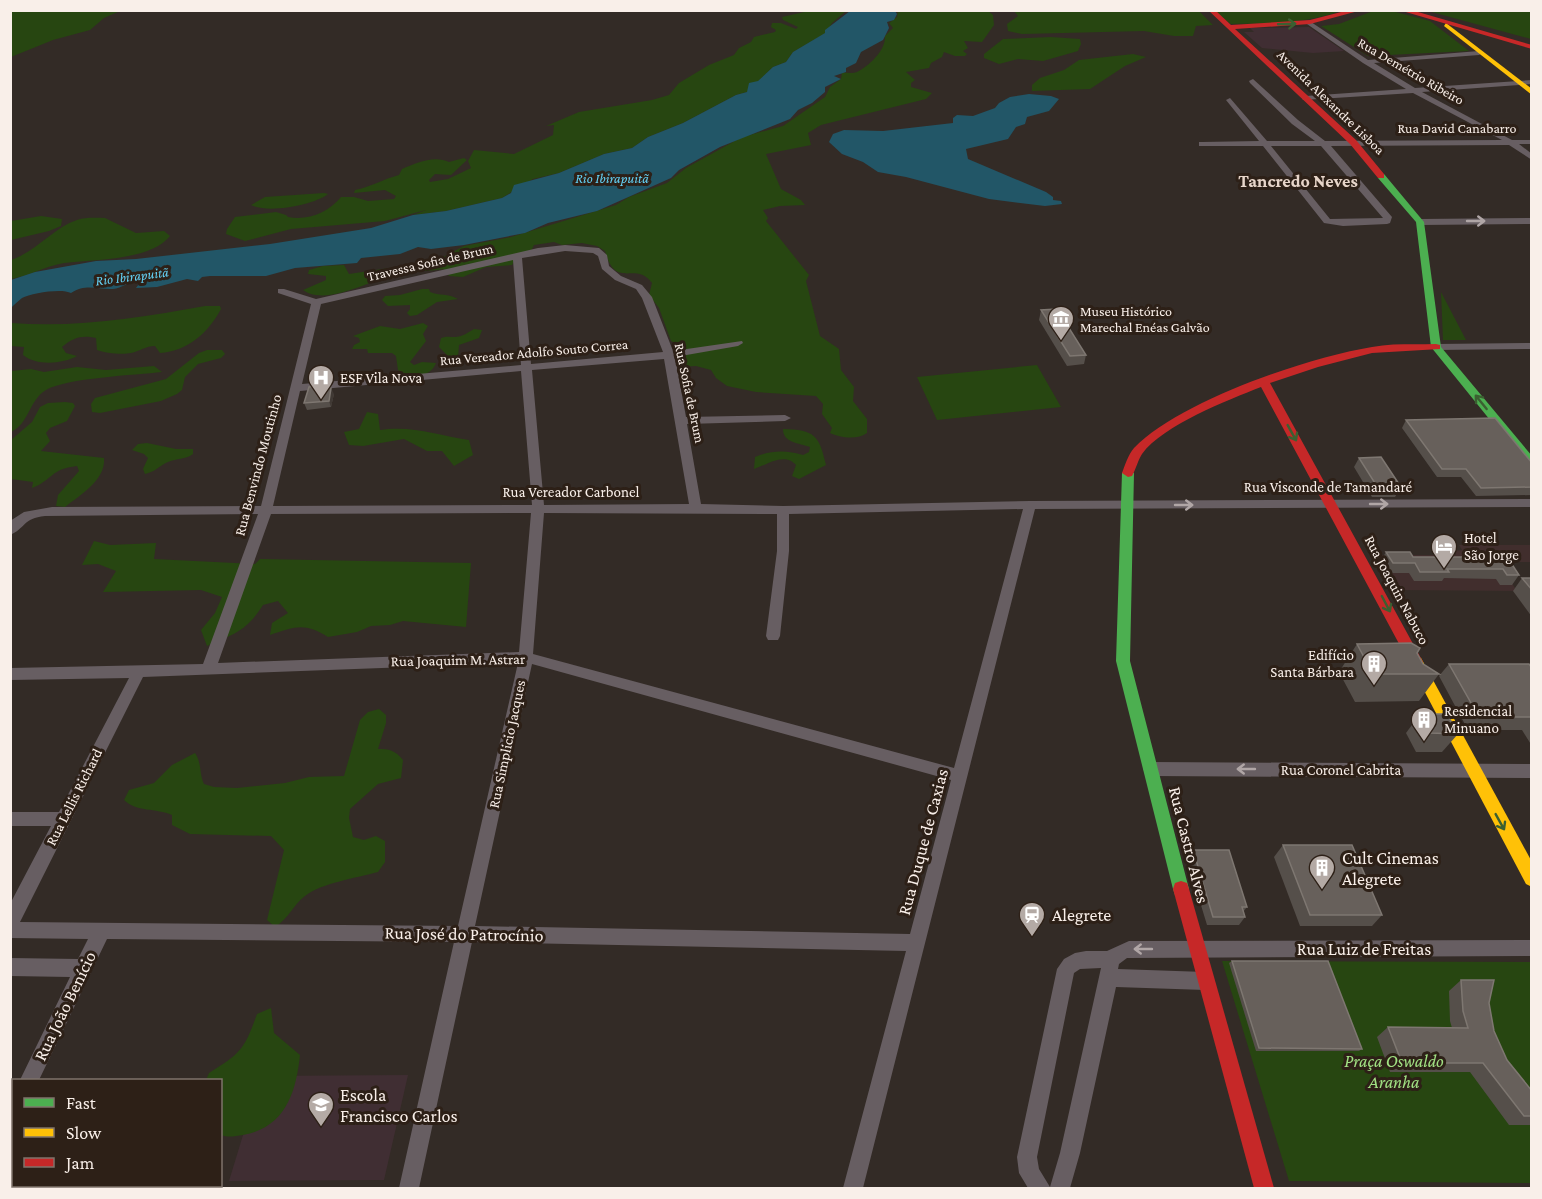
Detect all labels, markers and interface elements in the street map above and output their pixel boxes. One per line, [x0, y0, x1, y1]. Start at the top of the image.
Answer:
one-way arrow [1276, 19, 1296, 30]
street label: Rua Demétrio Ribeiro [1355, 34, 1467, 108]
street label: Avenida Alexandre Lisboa [1274, 46, 1389, 158]
street label: Rua David Canabarro [1398, 120, 1517, 136]
water label: Rio Ibirapuitã [575, 170, 649, 186]
district label: Tancredo Neves [1238, 171, 1358, 191]
one-way arrow [1465, 215, 1485, 227]
street label: Travessa Sofia de Brum [365, 240, 495, 284]
water label: Rio Ibirapuitã [94, 264, 170, 288]
place label: Museu Histórico Marechal Enéas Galvão [1080, 303, 1210, 335]
museum icon: Museu Histórico Marechal Enéas Galvão [1046, 304, 1076, 342]
street label: Rua Vereador Adolfo Souto Correa [439, 336, 629, 368]
street label: Rua Sofia de Brum [672, 342, 708, 444]
hospital icon: ESF Vila Nova [306, 363, 336, 401]
place label: ESF Vila Nova [340, 370, 422, 386]
street label: Rua Benvindo Moutinho [231, 392, 285, 538]
one-way arrow [1474, 395, 1488, 410]
one-way arrow [1286, 424, 1298, 441]
street label: Rua Visconde de Tamandaré [1244, 479, 1413, 495]
street label: Rua Vereador Carbonel [502, 484, 640, 500]
one-way arrow [1369, 498, 1389, 510]
one-way arrow [1174, 499, 1194, 510]
place label: Hotel São Jorge [1464, 530, 1519, 564]
hotel icon: Hotel São Jorge [1429, 532, 1459, 570]
street label: Rua Joaquin Nabuco [1361, 533, 1432, 648]
one-way arrow [1381, 595, 1392, 613]
place label: Edifício Santa Bárbara [1270, 647, 1354, 680]
building icon: Edifício Santa Bárbara [1359, 649, 1389, 687]
street label: Rua Joaquim M. Astrar [391, 651, 526, 670]
street label: Rua Simplicio Jacques [486, 678, 529, 810]
place label: Residencial Minuano [1444, 703, 1512, 736]
building icon: Residencial Minuano [1409, 705, 1439, 743]
street label: Rua Lellis Richard [43, 746, 105, 848]
street label: Rua Coronel Cabrita [1281, 762, 1401, 778]
one-way arrow [1236, 763, 1256, 775]
street label: Rua Duque de Caxias [894, 767, 952, 917]
street label: Rua Castro Alves [1165, 785, 1213, 905]
one-way arrow [1494, 813, 1506, 830]
place label: Cult Cinemas Alegrete [1342, 848, 1439, 889]
building icon: Cult Cinemas Alegrete [1307, 853, 1337, 891]
station icon: Alegrete [1017, 900, 1047, 938]
place label: Alegrete [1052, 905, 1111, 925]
street label: Rua José do Patrocínio [384, 923, 544, 945]
street label: Rua Luiz de Freitas [1297, 939, 1431, 959]
one-way arrow [1133, 943, 1153, 955]
street label: Rua João Benício [30, 948, 100, 1064]
park label: Praça Oswaldo Aranha [1344, 1051, 1444, 1092]
legend [12, 1079, 222, 1187]
place label: Escola Francisco Carlos [340, 1085, 458, 1126]
school or university icon: Escola Francisco Carlos [306, 1090, 336, 1128]
text: Fast [66, 1093, 97, 1113]
text: Slow [66, 1123, 102, 1143]
text: Jam [64, 1153, 95, 1173]

